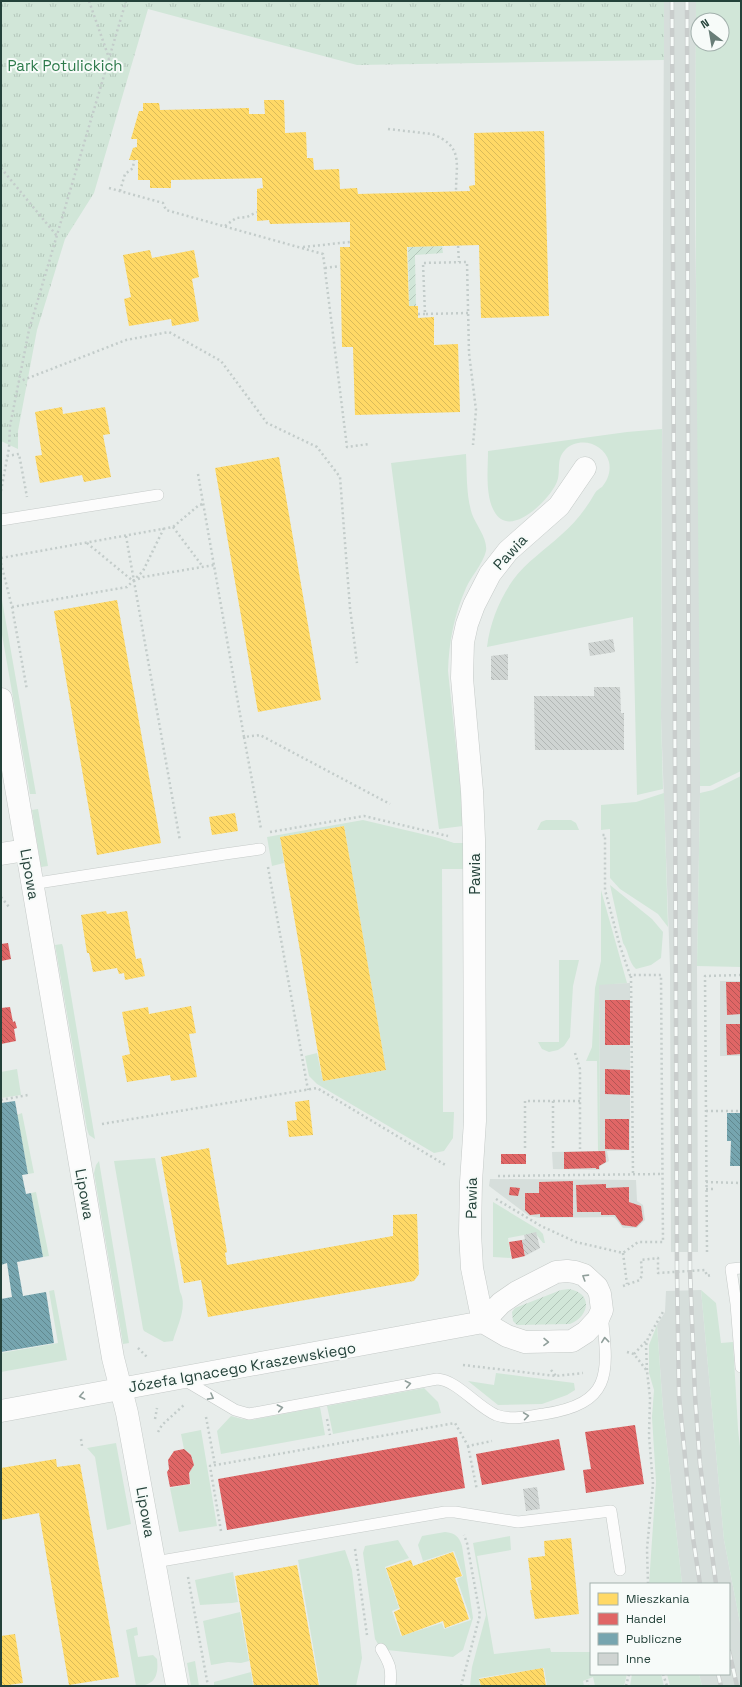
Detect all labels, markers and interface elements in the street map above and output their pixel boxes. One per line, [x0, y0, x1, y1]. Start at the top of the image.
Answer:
north arrow [690, 12, 730, 52]
text: N [698, 16, 712, 31]
park label: Park Potulickich [7, 56, 123, 75]
street label: Pawia [489, 530, 531, 574]
street label: Lipowa [16, 847, 44, 901]
street label: Pawia [465, 853, 484, 895]
street label: Lipowa [71, 1167, 99, 1221]
street label: Pawia [461, 1177, 481, 1219]
one-way arrow [583, 1275, 590, 1282]
one-way arrow [600, 1337, 609, 1343]
street label: Józefa Ignacego Kraszewskiego [127, 1338, 357, 1396]
one-way arrow [543, 1338, 549, 1346]
one-way arrow [404, 1381, 411, 1389]
one-way arrow [79, 1391, 86, 1400]
one-way arrow [206, 1392, 214, 1399]
one-way arrow [277, 1405, 283, 1413]
one-way arrow [523, 1412, 529, 1421]
street label: Lipowa [132, 1485, 160, 1539]
legend [590, 1583, 730, 1675]
text: Mieszkania [626, 1591, 690, 1607]
text: Handel [626, 1611, 666, 1627]
text: Publiczne [626, 1631, 682, 1647]
text: Inne [626, 1651, 651, 1667]

